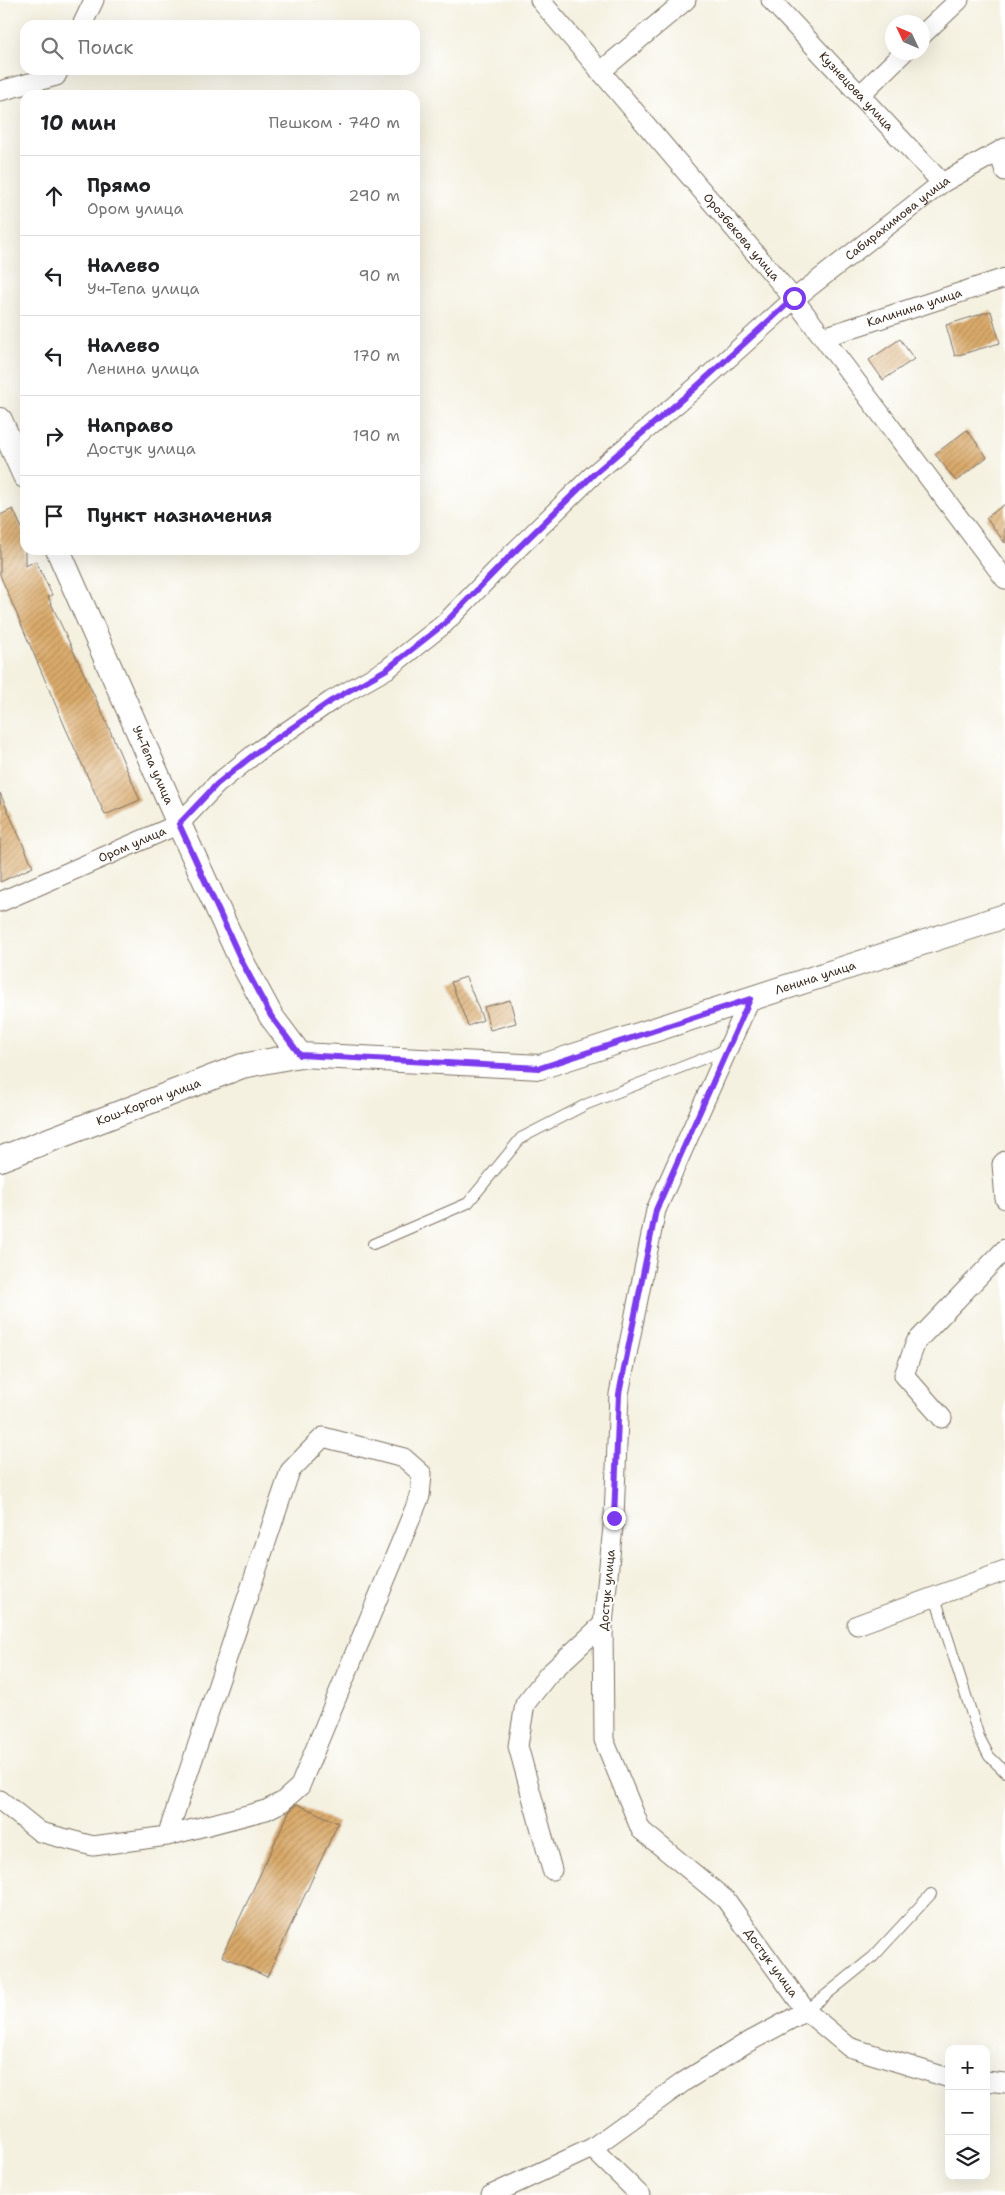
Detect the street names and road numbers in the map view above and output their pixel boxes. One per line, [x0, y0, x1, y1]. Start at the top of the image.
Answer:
street label: Кузнецова улица [815, 48, 898, 135]
street label: Сабирахимова улица [842, 172, 953, 264]
street label: Орозбекова улица [700, 190, 783, 285]
street label: Калинина улица [865, 284, 964, 331]
street label: Уч-Тепа улица [129, 723, 178, 807]
street label: Ором улица [96, 822, 169, 866]
street label: Ленина улица [773, 957, 858, 998]
street label: Кош-Коргон улица [94, 1074, 203, 1129]
street label: Достук улица [595, 1548, 619, 1631]
street label: Достук улица [741, 1925, 802, 2001]

